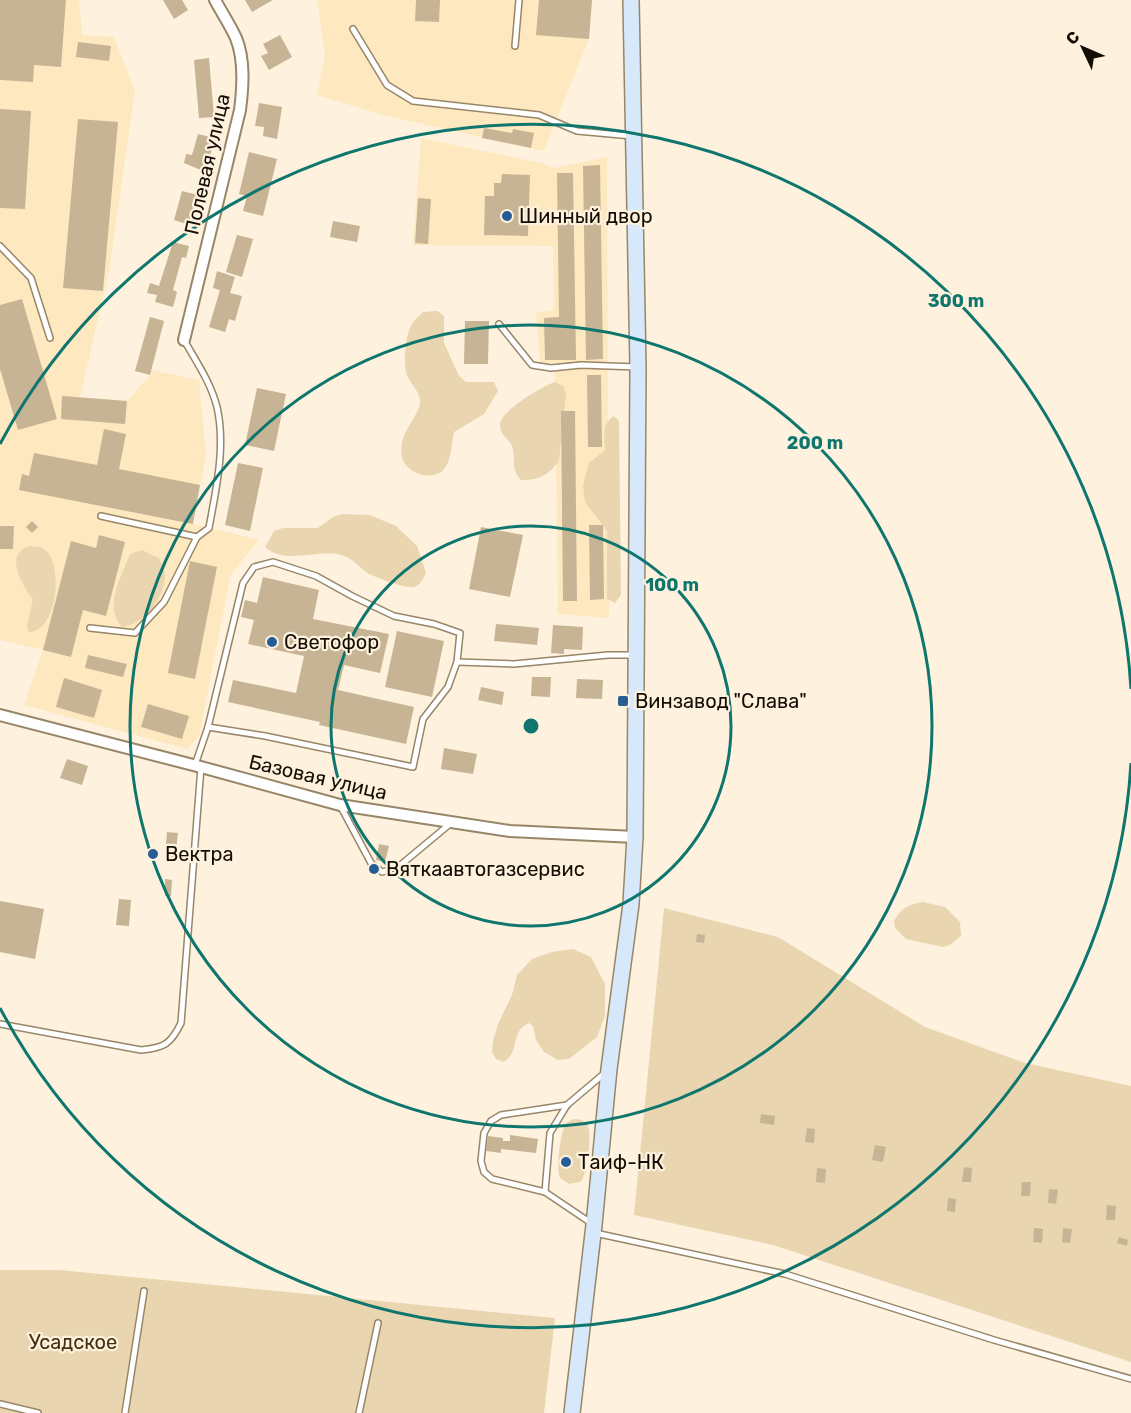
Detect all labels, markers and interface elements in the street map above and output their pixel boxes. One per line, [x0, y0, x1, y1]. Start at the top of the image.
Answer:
north arrow [1053, 18, 1113, 78]
text: С [1062, 27, 1083, 49]
street label: Полевая улица [179, 91, 235, 237]
place label: Шинный двор [519, 204, 653, 228]
marker: Шинный двор [500, 209, 514, 223]
text: 300 m [928, 290, 984, 312]
text: 200 m [787, 432, 843, 454]
text: 100 m [645, 574, 699, 596]
place label: Светофор [284, 630, 379, 654]
marker: Светофор [265, 635, 279, 649]
place label: Винзавод "Слава" [635, 689, 807, 713]
marker: Винзавод "Слава" [616, 694, 630, 708]
centre of rings [521, 716, 541, 736]
street label: Базовая улица [247, 749, 389, 805]
place label: Вектра [165, 842, 233, 866]
marker: Вектра [146, 847, 160, 861]
place label: Вяткаавтогазсервис [386, 857, 585, 881]
marker: Вяткаавтогазсервис [367, 862, 381, 876]
place label: Таиф-НК [578, 1150, 664, 1174]
marker: Таиф-НК [559, 1155, 573, 1169]
park label: Усадское [29, 1330, 117, 1354]

